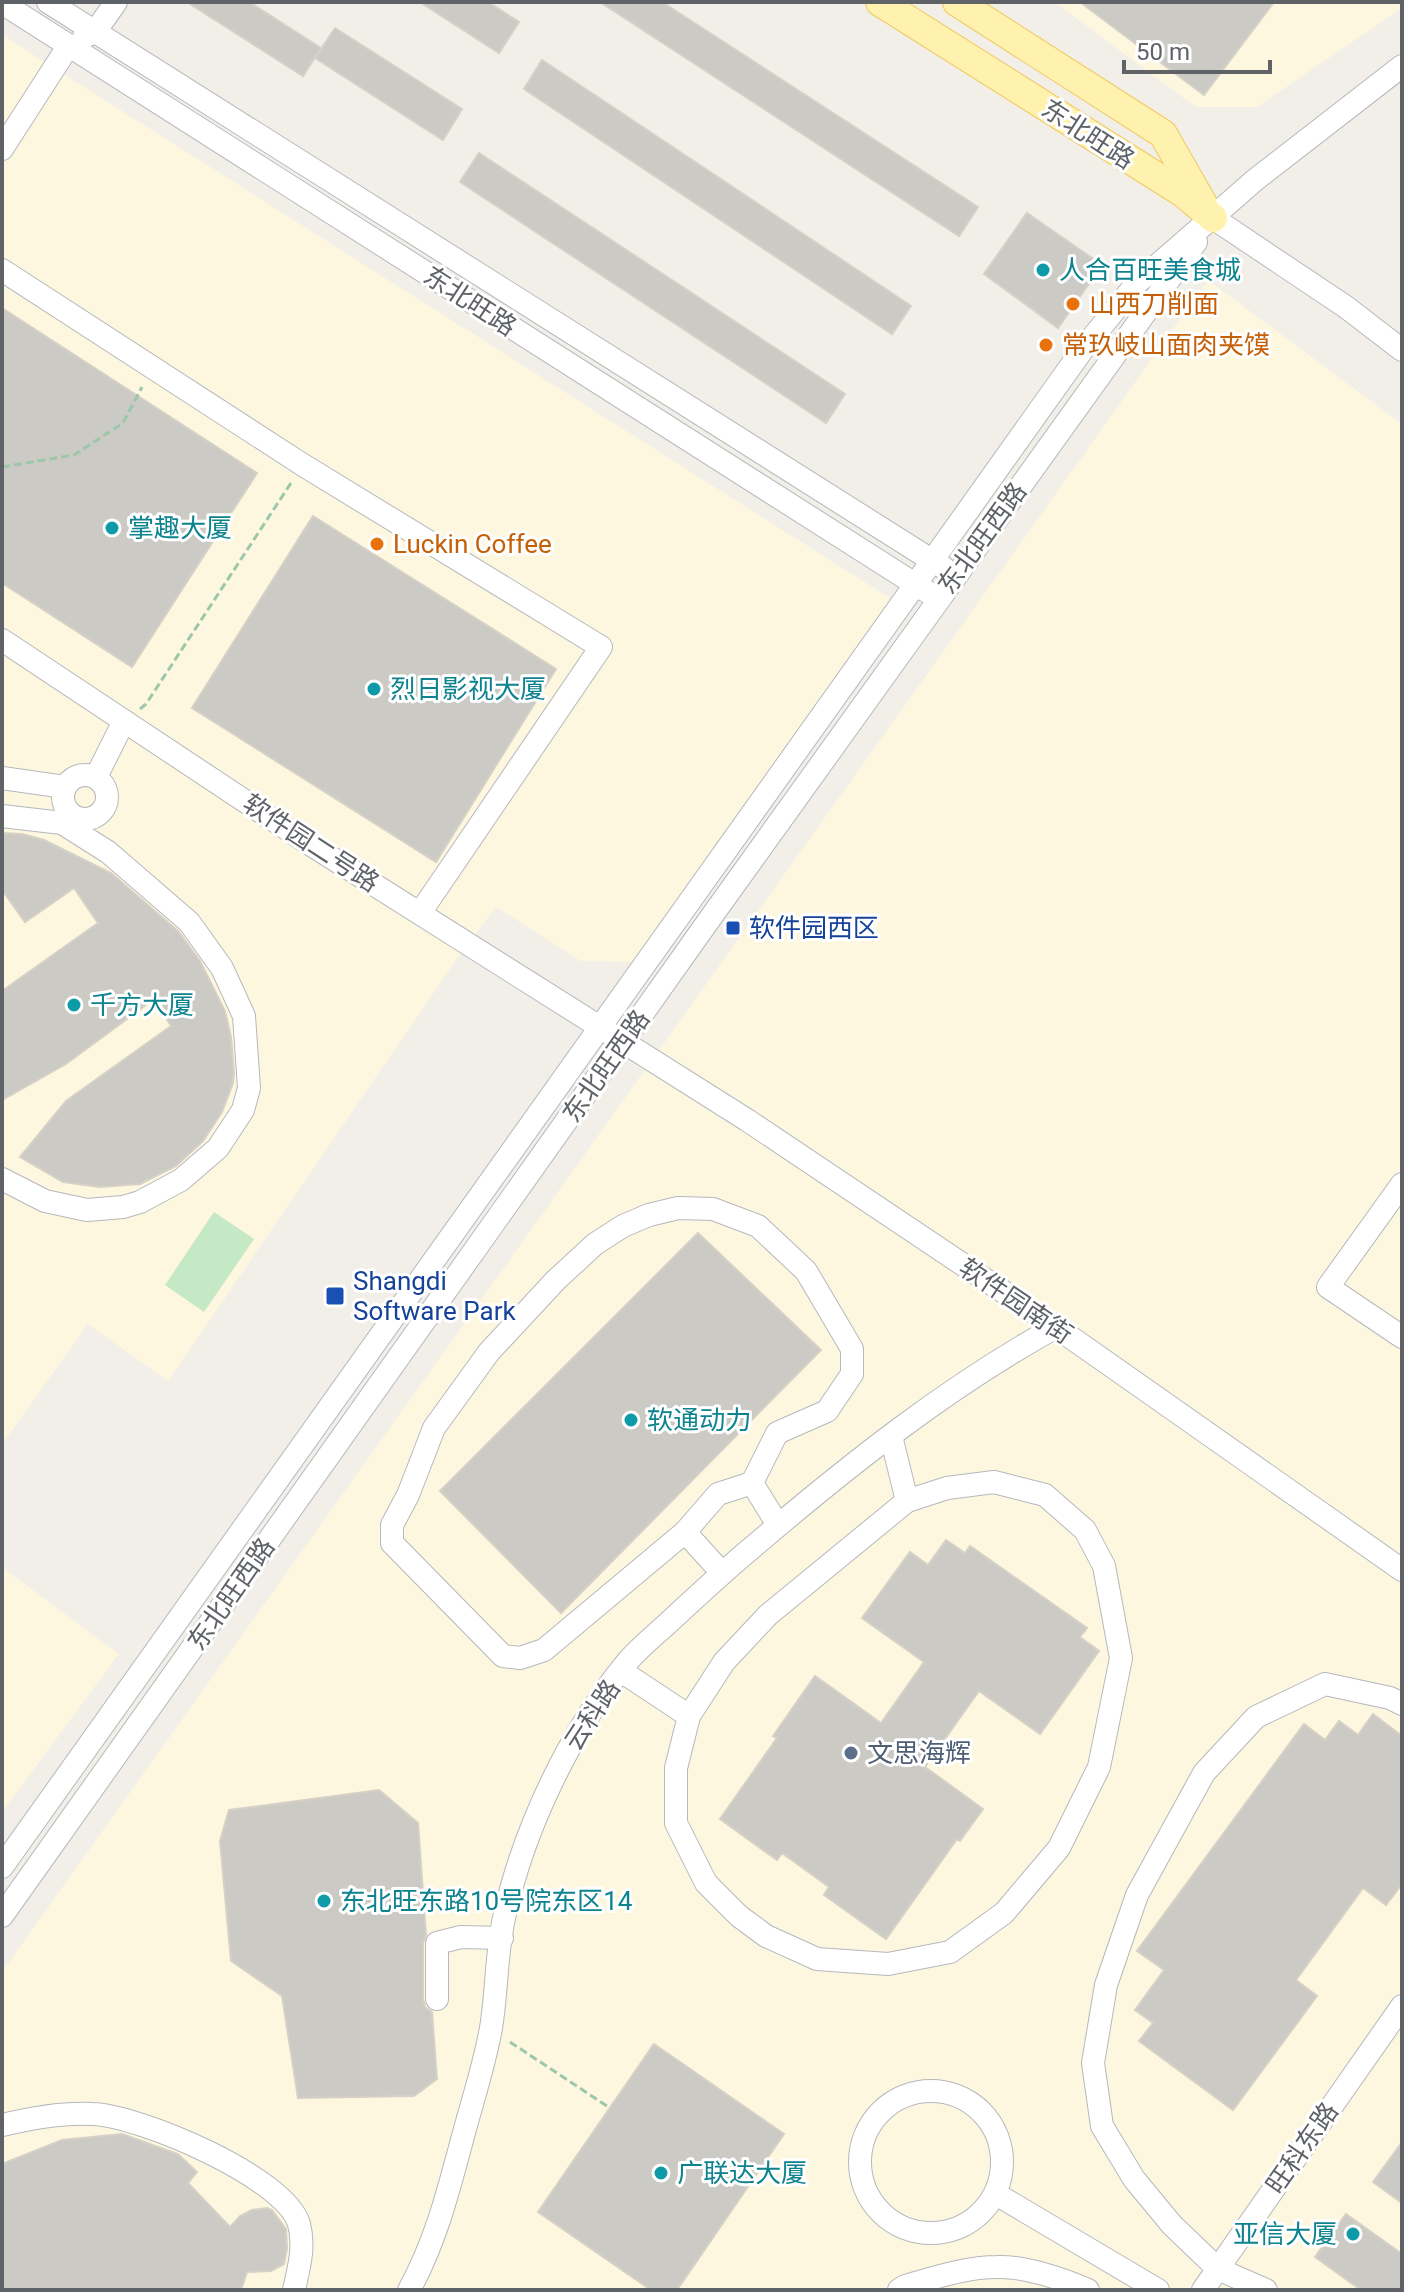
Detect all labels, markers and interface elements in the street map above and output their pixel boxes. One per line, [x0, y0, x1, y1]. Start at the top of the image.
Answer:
scale bar [1124, 24, 1270, 74]
text: 50 m [1136, 38, 1190, 66]
street label: 东北旺路 [1036, 93, 1140, 175]
place label: 人合百旺美食城 [1059, 255, 1241, 285]
street label: 东北旺路 [418, 260, 522, 342]
marker: 人合百旺美食城 [1034, 261, 1052, 279]
place label: 山西刀削面 [1089, 289, 1219, 319]
marker: 山西刀削面 [1064, 295, 1082, 313]
place label: 常玖岐山面肉夹馍 [1062, 330, 1270, 360]
marker: 常玖岐山面肉夹馍 [1037, 336, 1055, 354]
street label: 东北旺西路 [932, 477, 1032, 599]
place label: 掌趣大厦 [128, 513, 232, 543]
marker: 掌趣大厦 [103, 519, 121, 537]
place label: Luckin Coffee [393, 529, 552, 559]
marker: Luckin Coffee [368, 535, 386, 553]
place label: 烈日影视大厦 [390, 674, 546, 704]
marker: 烈日影视大厦 [365, 680, 383, 698]
street label: 软件园二号路 [237, 788, 385, 898]
place label: 软件园西区 [749, 913, 879, 943]
marker: 软件园西区 [724, 919, 742, 937]
place label: 千方大厦 [90, 990, 194, 1020]
marker: 千方大厦 [65, 996, 83, 1014]
street label: 东北旺西路 [556, 1004, 656, 1128]
street label: 软件园南街 [954, 1252, 1078, 1350]
place label: Shangdi Software Park [353, 1266, 517, 1326]
marker: Shangdi Software Park [324, 1285, 346, 1307]
place label: 软通动力 [647, 1405, 751, 1435]
marker: 软通动力 [622, 1411, 640, 1429]
street label: 东北旺西路 [181, 1532, 281, 1656]
street label: 云科路 [558, 1674, 626, 1756]
place label: 文思海辉 [867, 1738, 971, 1768]
marker: 文思海辉 [842, 1744, 860, 1762]
place label: 东北旺东路10号院东区14 [340, 1886, 633, 1916]
marker: 东北旺东路10号院东区14 [315, 1892, 333, 1910]
street label: 旺科东路 [1260, 2097, 1344, 2199]
place label: 广联达大厦 [677, 2158, 807, 2188]
marker: 广联达大厦 [652, 2164, 670, 2182]
place label: 亚信大厦 [1233, 2219, 1337, 2249]
marker: 亚信大厦 [1344, 2225, 1362, 2243]

